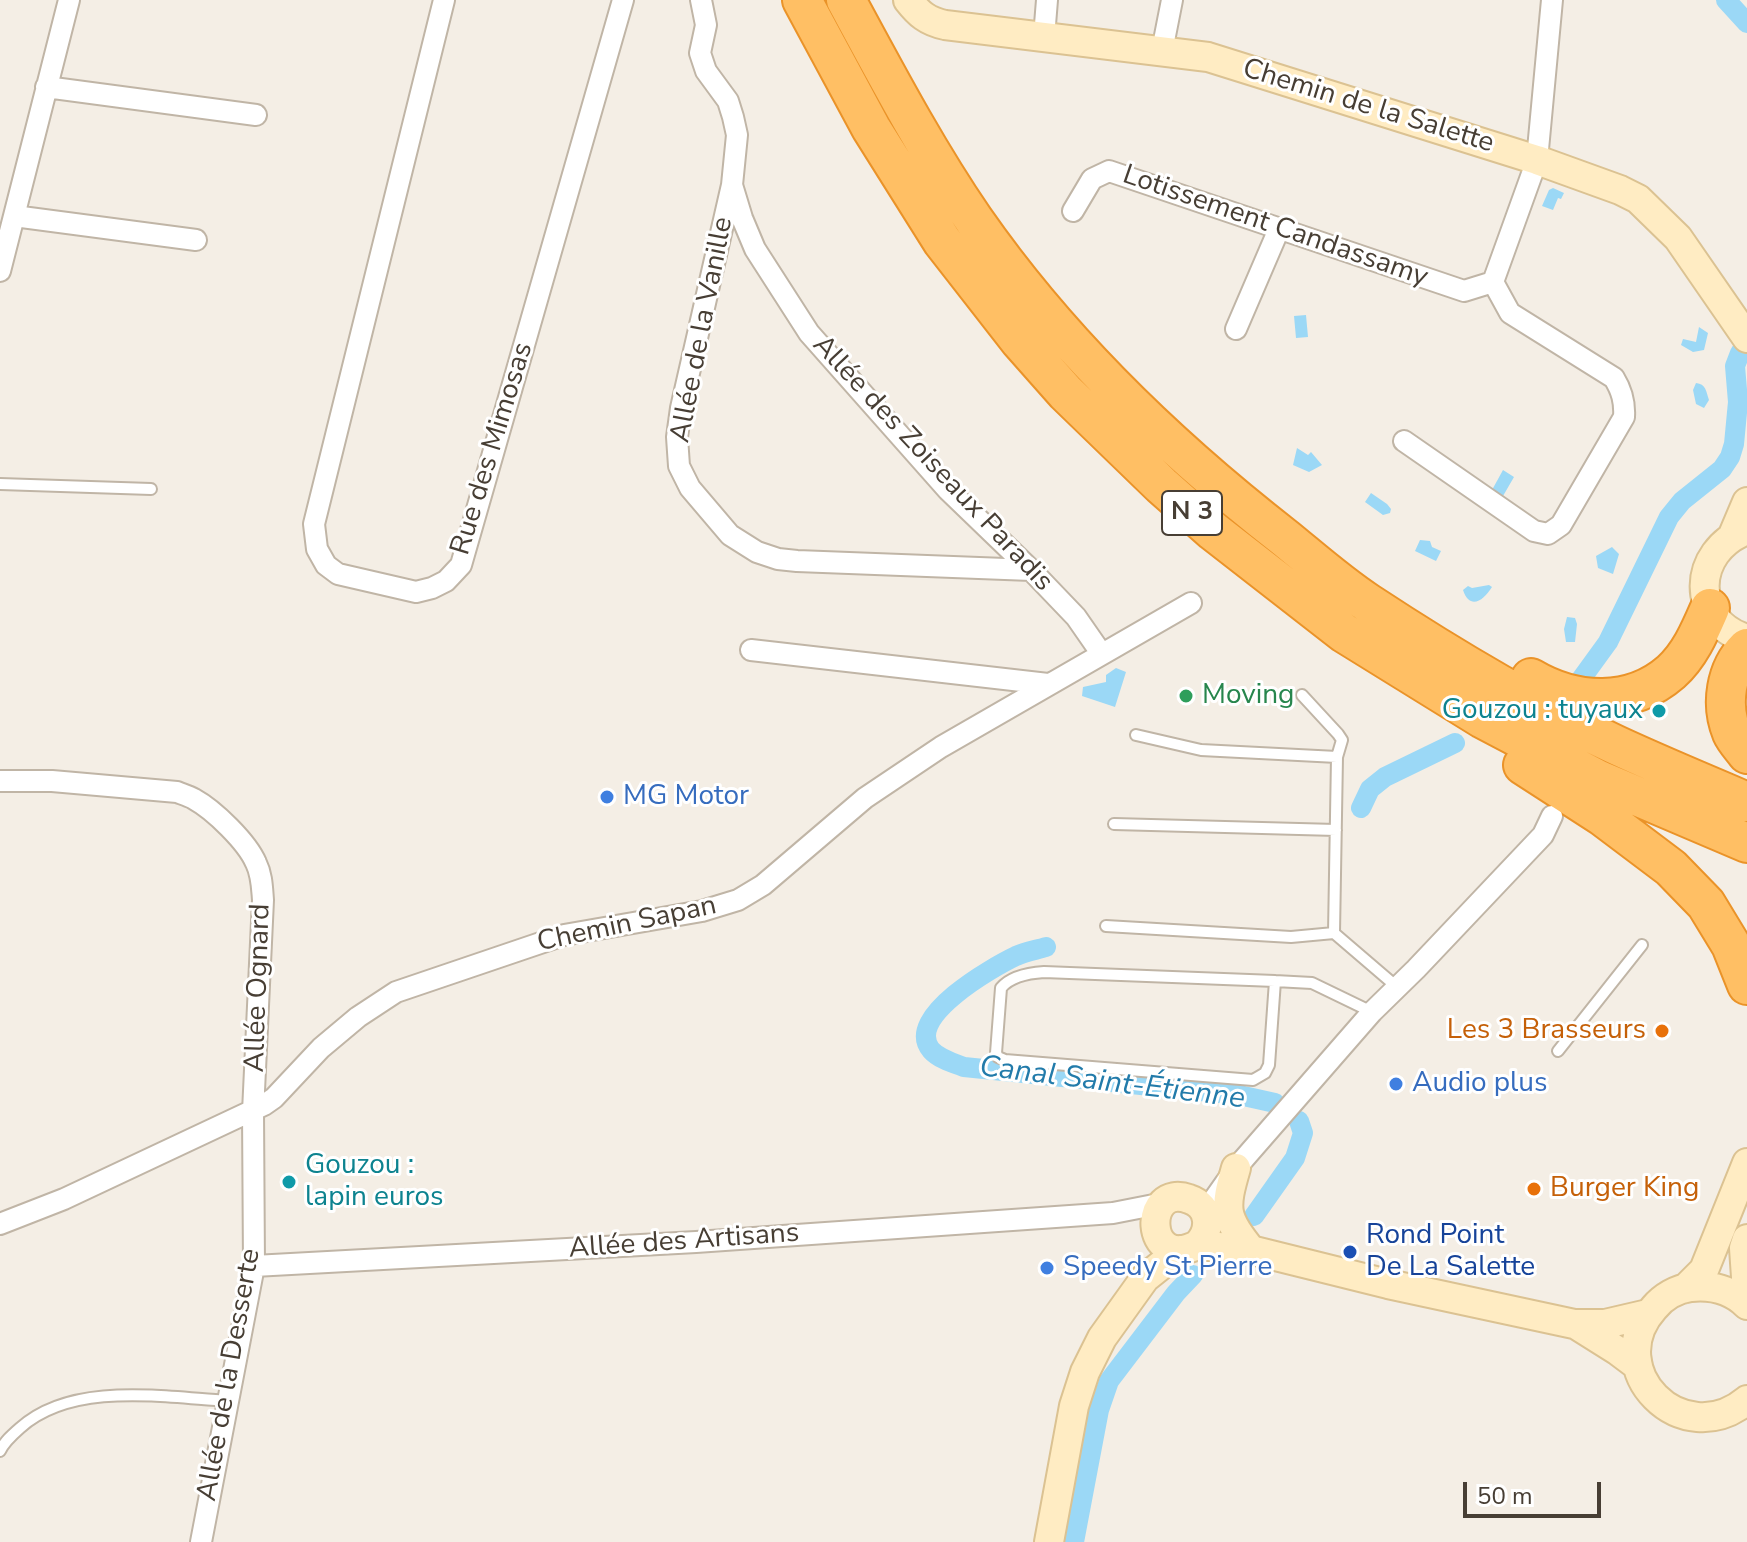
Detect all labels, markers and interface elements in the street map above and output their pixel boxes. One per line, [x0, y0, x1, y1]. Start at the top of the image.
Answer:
street label: Chemin de la Salette [1238, 53, 1498, 161]
street label: Lotissement Candassamy [1118, 159, 1432, 295]
street label: Allée de la Vanille [665, 214, 741, 446]
street label: Allée des Zoiseaux Paradis [805, 329, 1059, 599]
street label: Rue des Mimosas [445, 339, 541, 559]
road number: N 3 [1162, 491, 1222, 535]
place label: Moving [1202, 679, 1295, 713]
marker: Moving [1177, 687, 1195, 705]
place label: Gouzou : tuyaux [1442, 694, 1643, 728]
marker: Gouzou : tuyaux [1650, 702, 1668, 720]
place label: MG Motor [623, 780, 749, 814]
marker: MG Motor [598, 788, 616, 806]
street label: Chemin Sapan [534, 890, 720, 960]
street label: Allée Ognard [239, 903, 279, 1073]
place label: Les 3 Brasseurs [1447, 1014, 1646, 1048]
marker: Les 3 Brasseurs [1653, 1022, 1671, 1040]
water label: Canal Saint-Étienne [977, 1050, 1247, 1118]
place label: Audio plus [1412, 1067, 1547, 1101]
marker: Audio plus [1387, 1075, 1405, 1093]
place label: Gouzou : lapin euros [305, 1149, 444, 1215]
place label: Burger King [1550, 1172, 1699, 1206]
marker: Gouzou : lapin euros [280, 1173, 298, 1191]
marker: Burger King [1525, 1180, 1543, 1198]
street label: Allée des Artisans [568, 1217, 800, 1267]
place label: Rond Point De La Salette [1366, 1219, 1535, 1285]
marker: Rond Point De La Salette [1341, 1243, 1359, 1261]
street label: Allée de la Desserte [191, 1246, 269, 1504]
place label: Speedy St Pierre [1063, 1251, 1272, 1285]
marker: Speedy St Pierre [1038, 1259, 1056, 1277]
scale bar [1467, 1466, 1605, 1516]
text: 50 m [1477, 1480, 1533, 1512]

